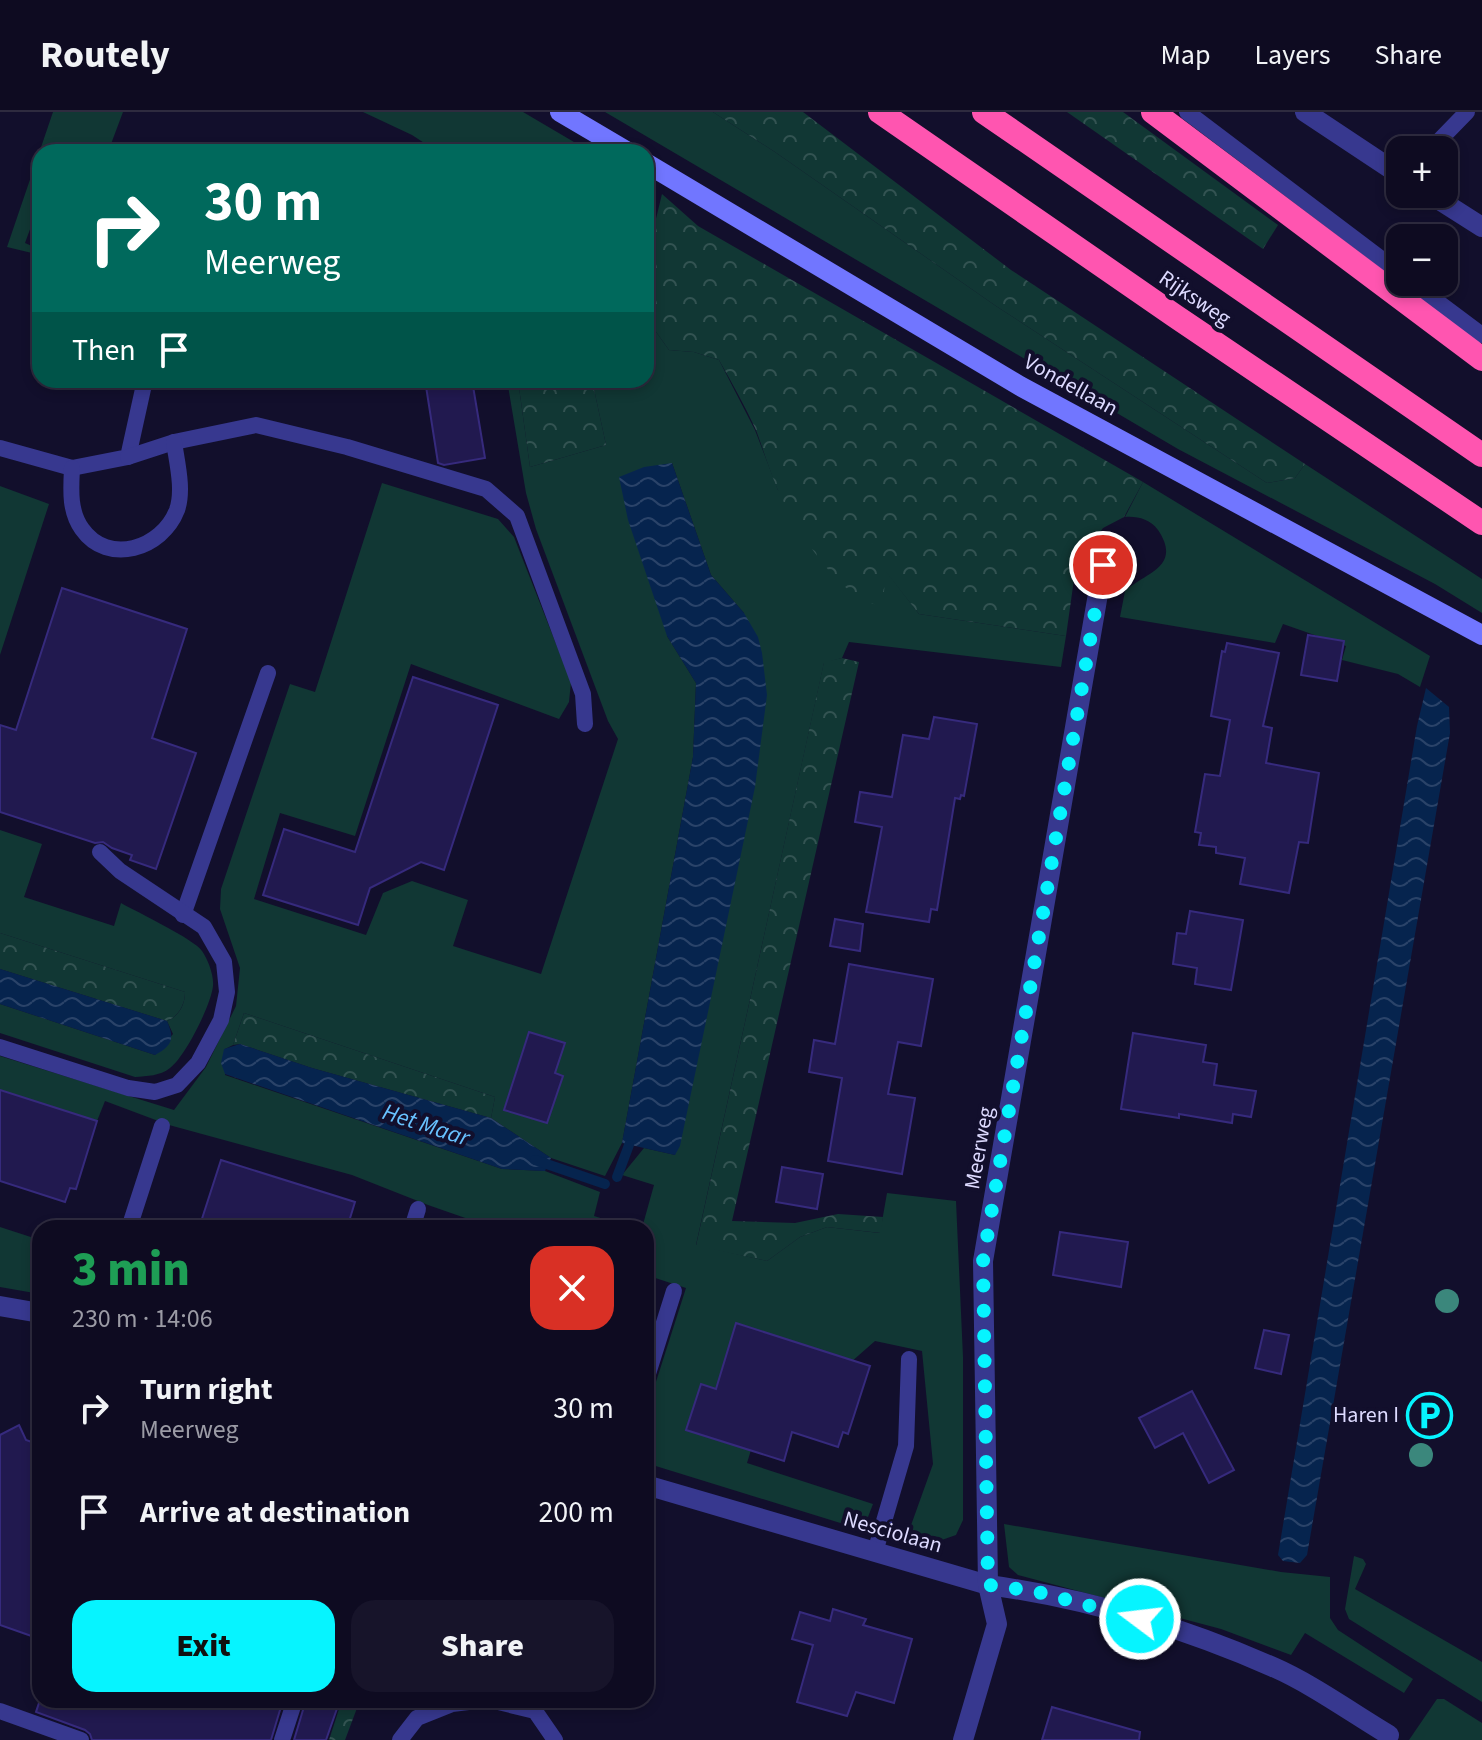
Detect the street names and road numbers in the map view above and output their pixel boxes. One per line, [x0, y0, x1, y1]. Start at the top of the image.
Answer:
street label: Rijksweg [1152, 262, 1238, 334]
street label: Vondellaan [1018, 346, 1124, 424]
street label: Meerweg [956, 1104, 1002, 1192]
street label: Nesciolaan [840, 1503, 946, 1561]

